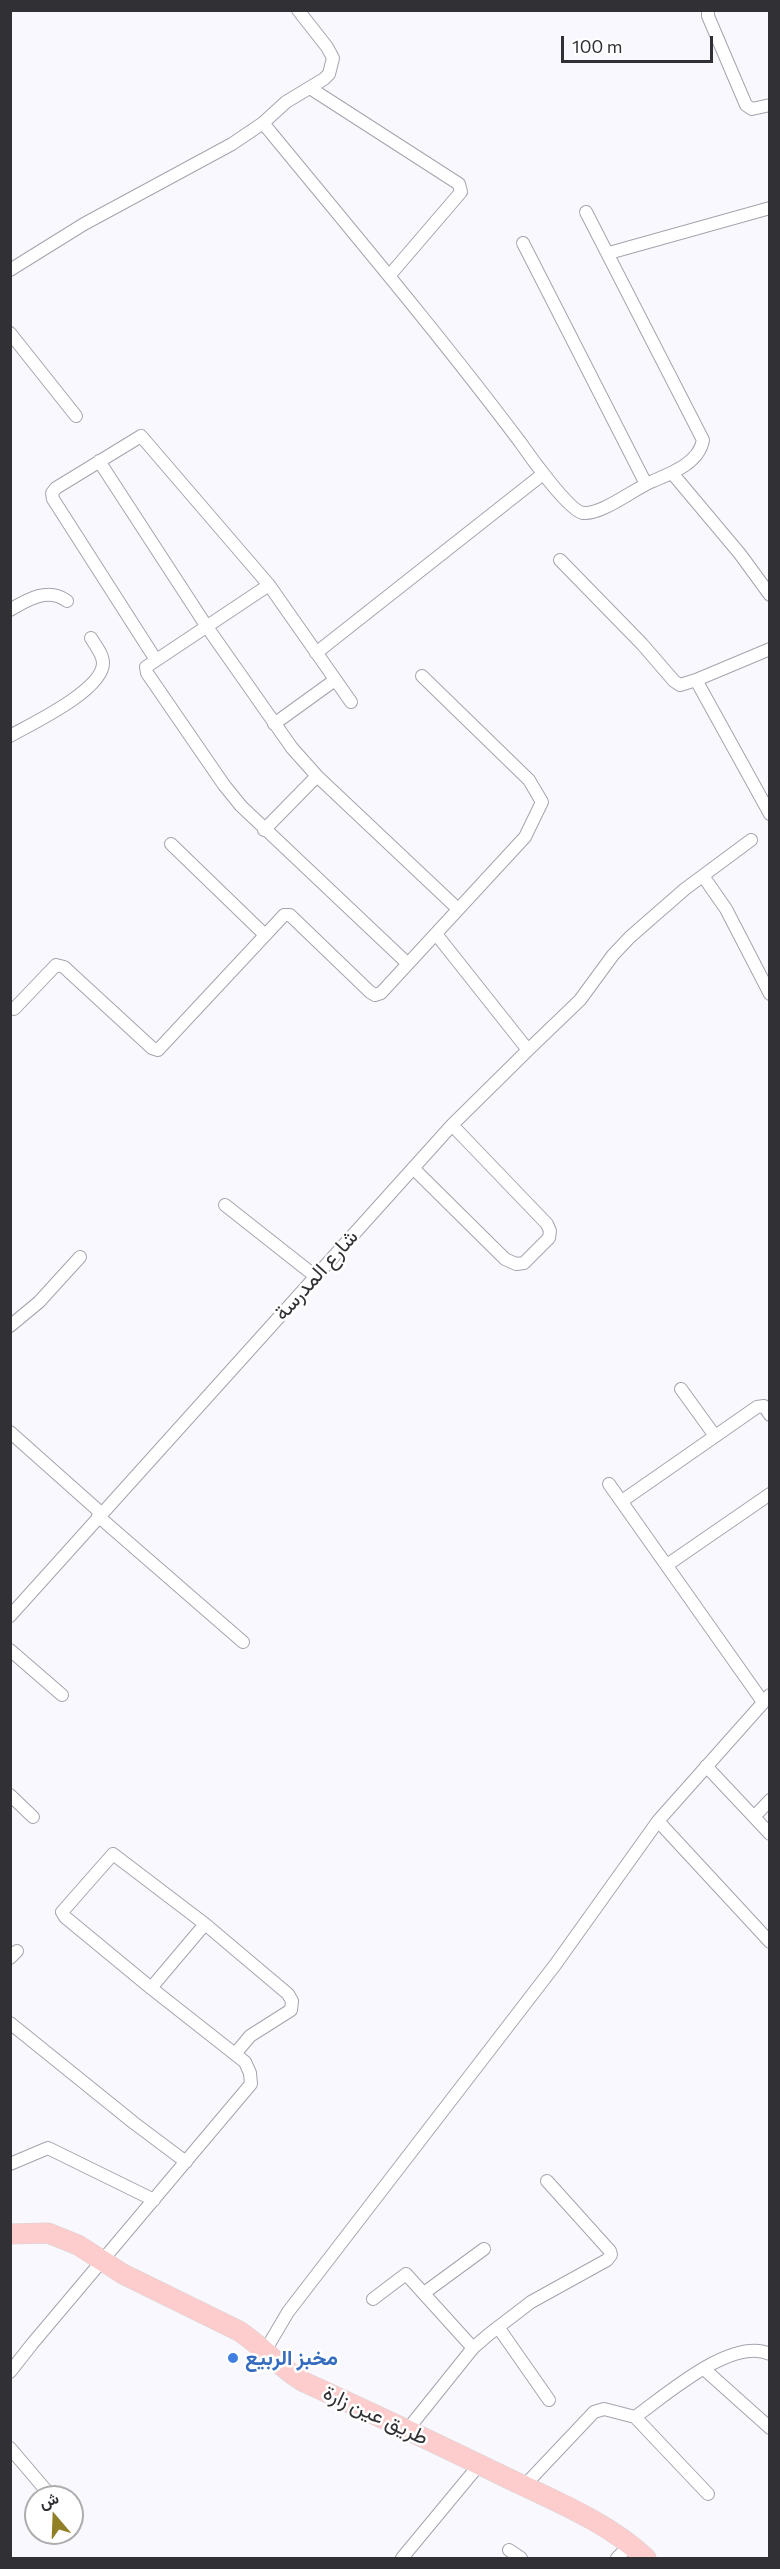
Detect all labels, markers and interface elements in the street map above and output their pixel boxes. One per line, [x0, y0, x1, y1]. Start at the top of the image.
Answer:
scale bar [564, 24, 716, 62]
text: 100 m [572, 35, 622, 57]
street label: شارع المدرسة [269, 1224, 363, 1326]
place label: مخبز الربيع [245, 2345, 338, 2371]
marker: مخبز الربيع [226, 2351, 240, 2365]
street label: طريق عين زارة [319, 2380, 433, 2450]
north arrow [24, 2485, 84, 2545]
text: ش [36, 2487, 61, 2512]

